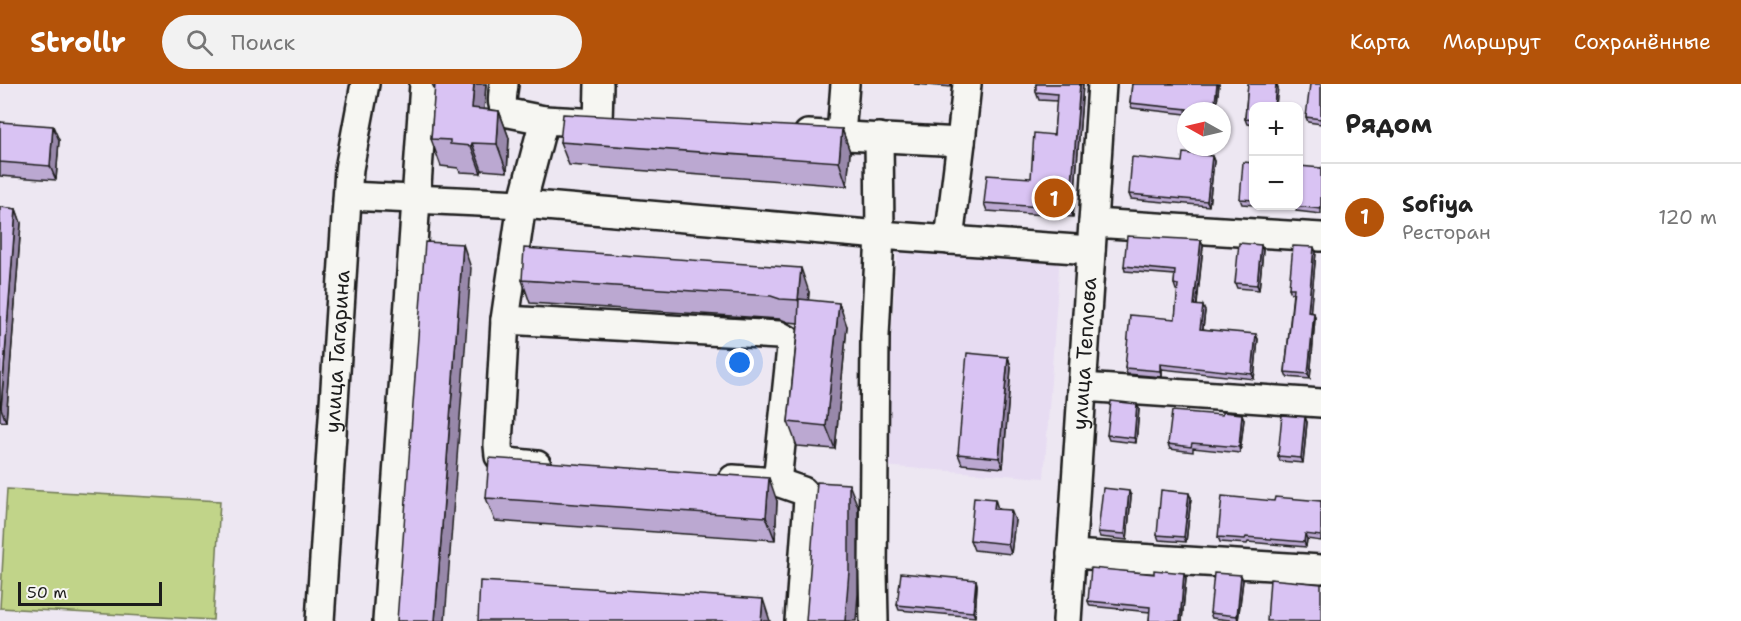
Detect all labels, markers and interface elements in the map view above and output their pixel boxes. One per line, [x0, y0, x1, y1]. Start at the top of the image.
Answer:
search box [162, 15, 582, 69]
text: Strollr [30, 23, 126, 61]
icon: search [183, 26, 216, 59]
text: Поиск [231, 28, 295, 57]
text: Карта [1350, 28, 1410, 56]
text: Маршрут [1443, 28, 1541, 56]
text: Сохранённые [1574, 28, 1711, 56]
north arrow [1177, 102, 1231, 156]
map controls [1249, 102, 1303, 210]
button: + [1249, 102, 1303, 156]
text: Рядом [1345, 106, 1432, 141]
button: − [1249, 156, 1303, 210]
pin: 1 [1034, 176, 1074, 220]
text: Sofiya [1402, 190, 1473, 219]
text: 1 [1360, 204, 1369, 230]
text: 120 m [1658, 204, 1717, 230]
text: Ресторан [1402, 219, 1491, 245]
street label: улица Гагарина [318, 269, 356, 434]
street label: улица Теплова [1065, 276, 1103, 431]
your location [725, 348, 754, 377]
scale bar [18, 579, 162, 606]
text: 50 m [27, 582, 67, 603]

